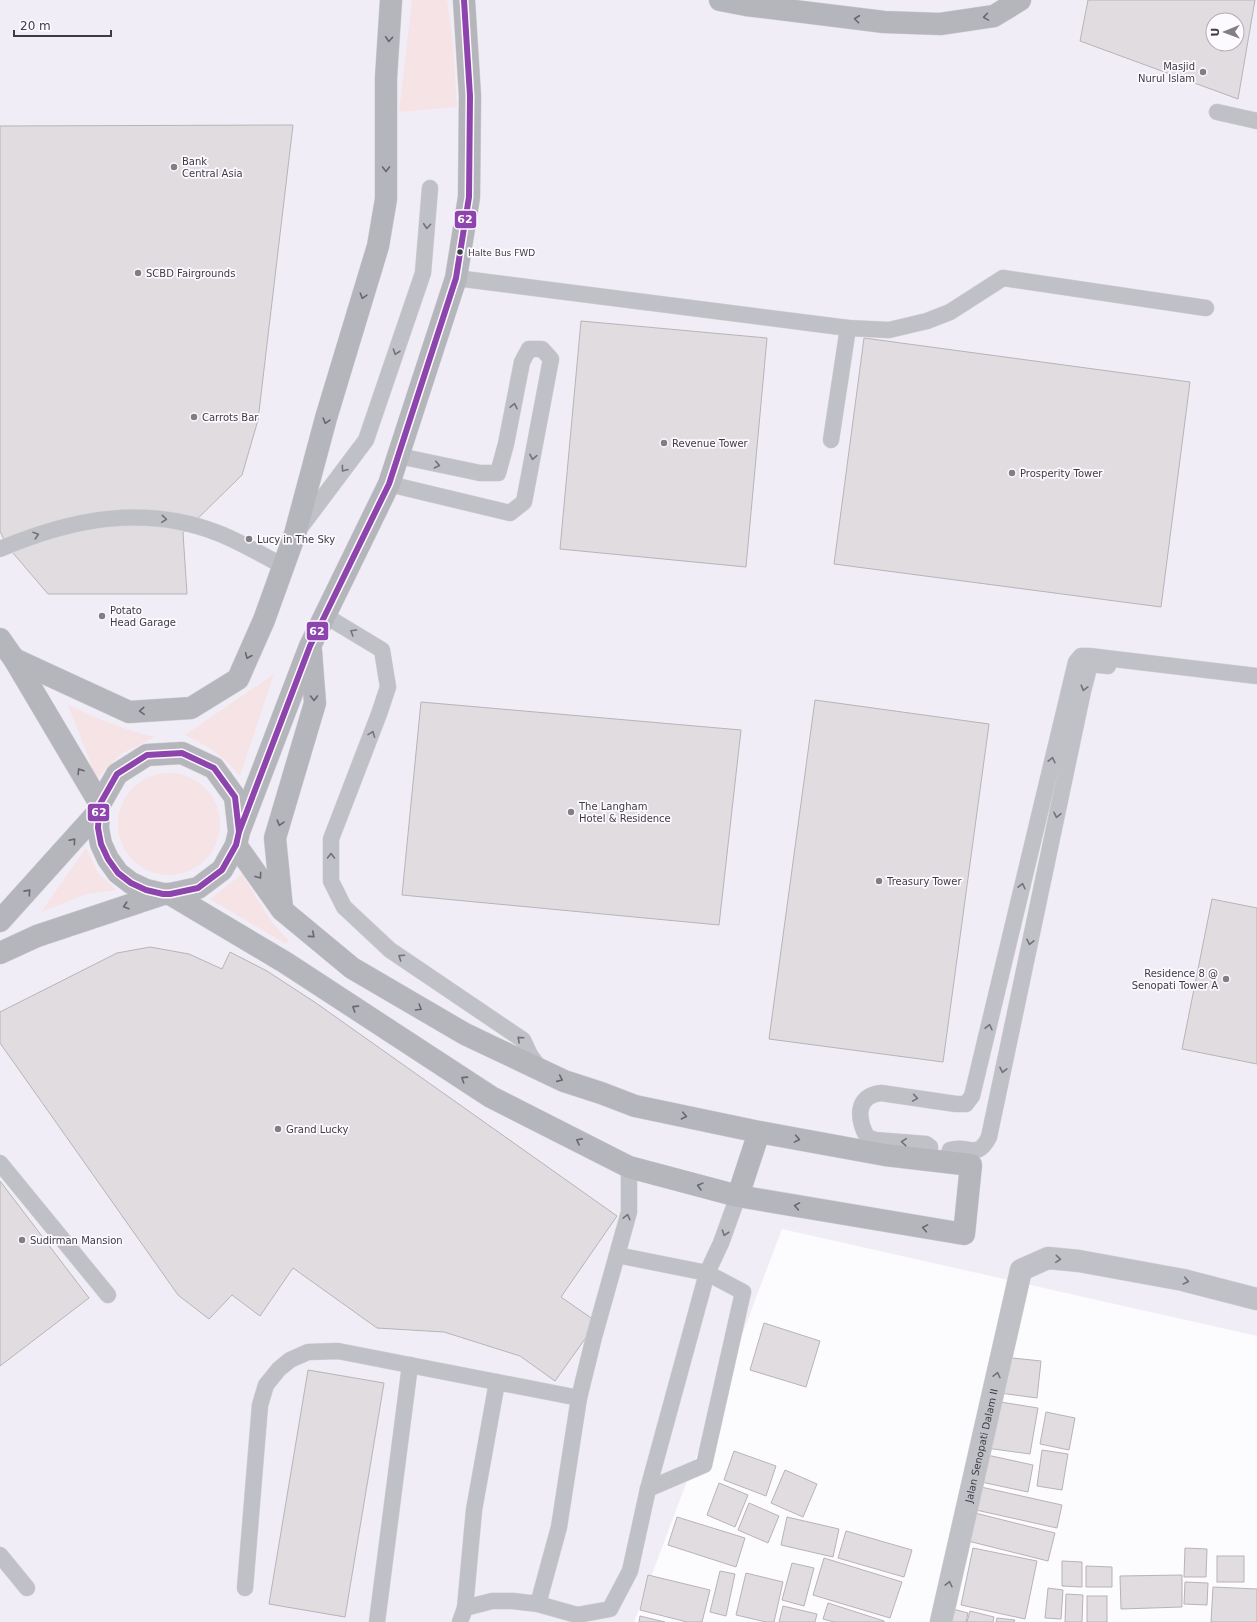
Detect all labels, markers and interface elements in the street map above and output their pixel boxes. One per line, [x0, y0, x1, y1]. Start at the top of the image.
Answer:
scale bar [14, 12, 111, 38]
one-way arrow [983, 12, 989, 21]
north arrow [1205, 12, 1245, 52]
one-way arrow [854, 15, 860, 24]
text: 20 m [20, 19, 51, 33]
text: U [1209, 28, 1222, 37]
one-way arrow [384, 36, 393, 42]
place label: Masjid Nurul Islam [1138, 61, 1195, 84]
marker: Masjid Nurul Islam [1198, 67, 1208, 77]
place label: Bank Central Asia [182, 156, 243, 179]
marker: Bank Central Asia [169, 162, 179, 172]
one-way arrow [382, 166, 390, 172]
line badge: 62 [454, 210, 477, 229]
text: 62 [457, 213, 473, 226]
one-way arrow [423, 223, 432, 229]
marker: Halte Bus FWD [455, 247, 465, 257]
place label: Halte Bus FWD [468, 248, 535, 258]
marker: SCBD Fairgrounds [133, 268, 143, 278]
place label: SCBD Fairgrounds [146, 268, 235, 279]
one-way arrow [359, 292, 368, 299]
one-way arrow [393, 348, 401, 355]
one-way arrow [510, 403, 518, 409]
marker: Carrots Bar [189, 412, 199, 422]
place label: Carrots Bar [202, 412, 259, 423]
one-way arrow [322, 417, 330, 424]
marker: Revenue Tower [659, 438, 669, 448]
place label: Revenue Tower [672, 438, 749, 449]
one-way arrow [529, 454, 537, 460]
one-way arrow [434, 460, 440, 468]
one-way arrow [342, 465, 349, 472]
marker: Prosperity Tower [1007, 468, 1017, 478]
place label: Prosperity Tower [1020, 468, 1103, 479]
one-way arrow [161, 515, 167, 524]
one-way arrow [33, 531, 40, 540]
marker: Lucy in The Sky [244, 534, 254, 544]
place label: Lucy in The Sky [257, 534, 335, 545]
place label: Potato Head Garage [110, 605, 176, 628]
marker: Potato Head Garage [97, 611, 107, 621]
line badge: 62 [306, 621, 329, 641]
text: 62 [309, 625, 325, 638]
one-way arrow [350, 630, 357, 637]
one-way arrow [245, 652, 253, 659]
one-way arrow [1080, 685, 1088, 691]
one-way arrow [310, 695, 318, 701]
one-way arrow [139, 707, 145, 716]
one-way arrow [367, 730, 375, 737]
one-way arrow [1048, 757, 1056, 763]
one-way arrow [77, 768, 84, 775]
place label: The Langham Hotel & Residence [578, 801, 671, 824]
line badge: 62 [87, 803, 110, 822]
text: 62 [91, 806, 107, 819]
marker: The Langham Hotel & Residence [566, 807, 576, 817]
one-way arrow [1053, 812, 1061, 818]
one-way arrow [276, 820, 284, 827]
one-way arrow [68, 838, 75, 845]
one-way arrow [327, 853, 335, 859]
one-way arrow [254, 872, 261, 879]
marker: Treasury Tower [874, 876, 884, 886]
place label: Treasury Tower [886, 876, 962, 887]
one-way arrow [1018, 883, 1026, 890]
one-way arrow [23, 889, 30, 897]
one-way arrow [122, 901, 129, 910]
one-way arrow [308, 930, 315, 937]
one-way arrow [1026, 939, 1034, 946]
one-way arrow [398, 954, 405, 962]
place label: Residence 8 @ Senopati Tower A [1132, 968, 1218, 991]
marker: Residence 8 @ Senopati Tower A [1221, 974, 1231, 984]
one-way arrow [415, 1003, 422, 1011]
one-way arrow [352, 1006, 359, 1013]
one-way arrow [984, 1023, 993, 1030]
one-way arrow [517, 1036, 524, 1043]
one-way arrow [1000, 1066, 1008, 1073]
one-way arrow [556, 1075, 563, 1083]
one-way arrow [461, 1076, 468, 1084]
one-way arrow [912, 1093, 918, 1102]
one-way arrow [681, 1112, 687, 1120]
marker: Grand Lucky [273, 1124, 283, 1134]
place label: Grand Lucky [286, 1124, 349, 1135]
one-way arrow [794, 1135, 800, 1143]
one-way arrow [575, 1138, 583, 1146]
one-way arrow [901, 1138, 907, 1147]
one-way arrow [697, 1182, 704, 1191]
one-way arrow [794, 1202, 800, 1211]
one-way arrow [622, 1214, 631, 1221]
one-way arrow [922, 1224, 929, 1232]
one-way arrow [721, 1229, 729, 1236]
marker: Sudirman Mansion [17, 1235, 27, 1245]
place label: Sudirman Mansion [30, 1235, 123, 1246]
one-way arrow [1055, 1254, 1061, 1263]
one-way arrow [1182, 1276, 1189, 1284]
one-way arrow [992, 1372, 1001, 1379]
street label: Jalan Senopati Dalam II [963, 1388, 1000, 1505]
one-way arrow [945, 1581, 953, 1587]

